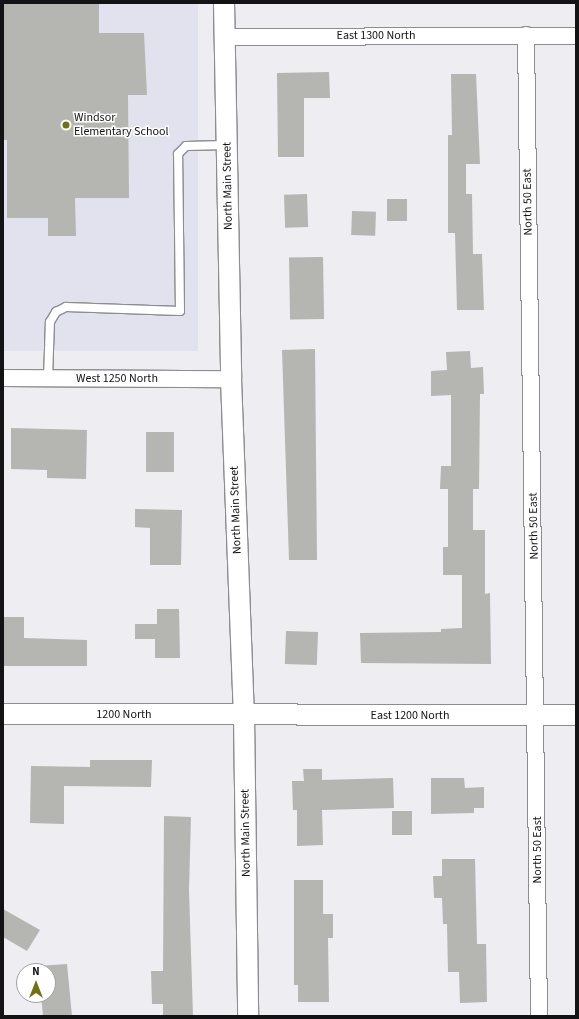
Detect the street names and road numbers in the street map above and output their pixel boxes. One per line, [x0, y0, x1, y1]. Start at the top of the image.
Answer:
street label: East 1300 North [337, 29, 415, 43]
street label: North Main Street [220, 142, 236, 230]
street label: North 50 East [520, 168, 536, 236]
street label: West 1250 North [76, 372, 158, 386]
street label: North Main Street [227, 466, 245, 554]
street label: North 50 East [526, 492, 542, 560]
street label: 1200 North [96, 708, 152, 722]
street label: East 1200 North [371, 709, 449, 723]
street label: North Main Street [238, 789, 254, 877]
street label: North 50 East [531, 817, 545, 883]

